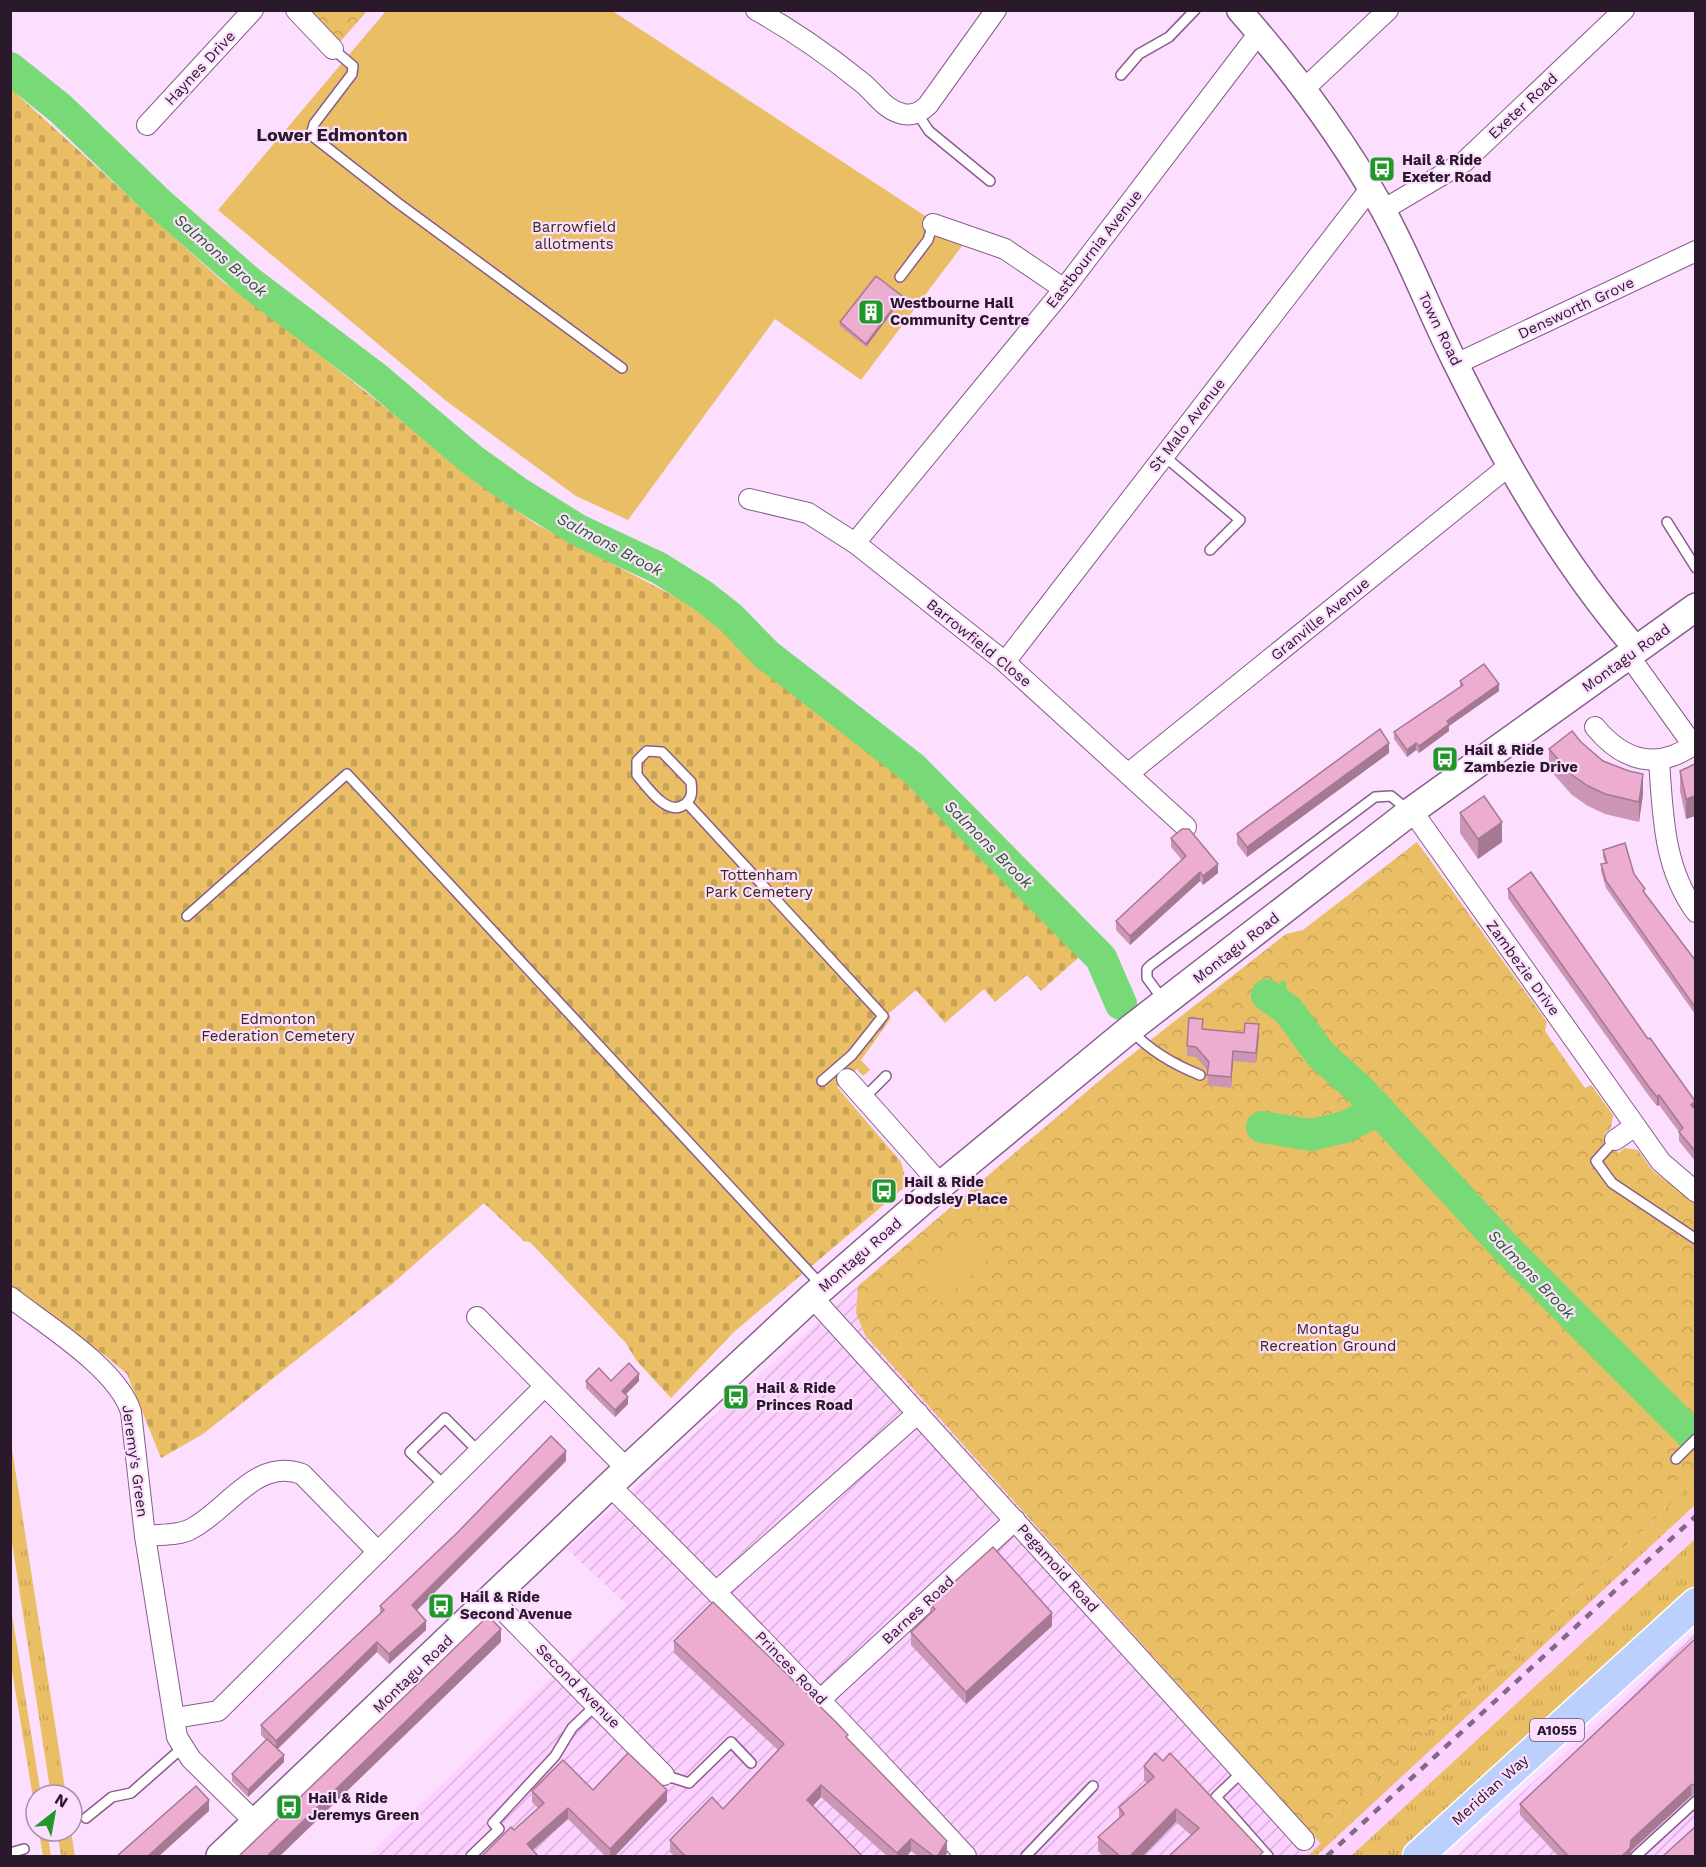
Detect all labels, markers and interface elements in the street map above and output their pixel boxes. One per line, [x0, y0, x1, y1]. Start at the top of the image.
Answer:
street label: Haynes Drive [161, 27, 239, 109]
street label: Exeter Road [1485, 69, 1561, 143]
district label: Lower Edmonton [256, 124, 408, 145]
place label: Hail & Ride Exeter Road [1402, 151, 1491, 186]
bus stop icon: Hail & Ride Exeter Road [1367, 154, 1397, 184]
street label: Eastbournia Avenue [1042, 186, 1146, 312]
water label: Salmons Brook [171, 210, 272, 302]
park label: Barrowfield allotments [532, 218, 616, 253]
street label: Densworth Grove [1515, 273, 1637, 343]
street label: Town Road [1414, 289, 1466, 369]
place label: Westbourne Hall Community Centre [890, 294, 1029, 329]
building icon: Westbourne Hall Community Centre [856, 297, 886, 327]
street label: St Malo Avenue [1145, 375, 1229, 475]
water label: Salmons Brook [554, 509, 667, 581]
street label: Granville Avenue [1267, 574, 1373, 664]
street label: Barrowfield Close [923, 595, 1035, 691]
street label: Montagu Road [1578, 620, 1674, 696]
place label: Hail & Ride Zambezie Drive [1464, 741, 1578, 776]
bus stop icon: Hail & Ride Zambezie Drive [1430, 744, 1460, 774]
water label: Salmons Brook [941, 796, 1037, 893]
park label: Tottenham Park Cemetery [705, 866, 813, 901]
street label: Montagu Road [1189, 909, 1283, 987]
street label: Zambezie Drive [1482, 917, 1564, 1019]
park label: Edmonton Federation Cemetery [201, 1010, 355, 1045]
place label: Hail & Ride Dodsley Place [904, 1173, 1008, 1208]
bus stop icon: Hail & Ride Dodsley Place [869, 1176, 899, 1206]
street label: Montagu Road [815, 1214, 905, 1296]
water label: Salmons Brook [1484, 1226, 1580, 1324]
park label: Montagu Recreation Ground [1260, 1320, 1396, 1355]
place label: Hail & Ride Princes Road [756, 1379, 853, 1414]
bus stop icon: Hail & Ride Princes Road [721, 1382, 751, 1412]
street label: Jeremy's Green [118, 1404, 152, 1518]
street label: Pegamoid Road [1014, 1520, 1102, 1616]
street label: Barnes Road [878, 1572, 958, 1648]
place label: Hail & Ride Second Avenue [460, 1588, 572, 1623]
bus stop icon: Hail & Ride Second Avenue [426, 1591, 456, 1621]
street label: Princes Road [751, 1627, 831, 1709]
street label: Montagu Road [369, 1631, 457, 1717]
street label: Second Avenue [532, 1640, 624, 1732]
road number: A1055 [1530, 1719, 1584, 1741]
street label: Meridian Way [1448, 1751, 1532, 1829]
north arrow [24, 1783, 84, 1843]
text: N [51, 1789, 71, 1812]
place label: Hail & Ride Jeremys Green [308, 1789, 419, 1824]
bus stop icon: Hail & Ride Jeremys Green [274, 1792, 304, 1822]

